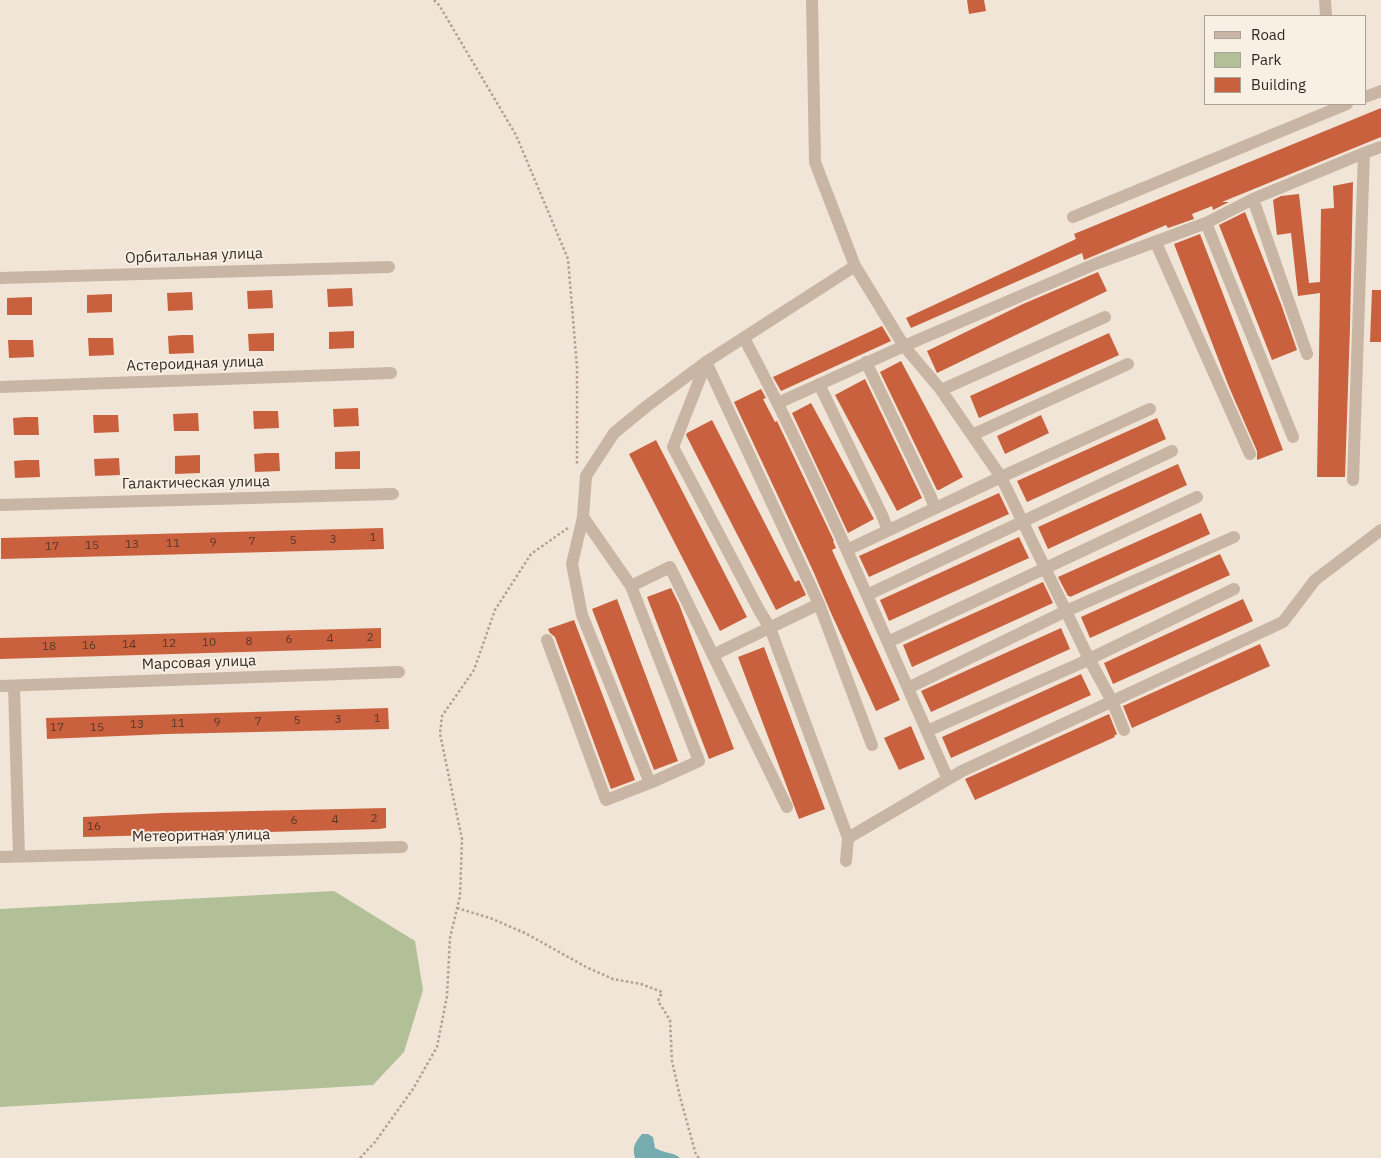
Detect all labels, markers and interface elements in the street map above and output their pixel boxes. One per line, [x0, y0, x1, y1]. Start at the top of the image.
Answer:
legend [1204, 15, 1366, 105]
text: Road [1251, 25, 1286, 44]
text: Park [1251, 50, 1281, 69]
text: Building [1251, 75, 1306, 94]
street label: Орбитальная улица [125, 245, 263, 267]
street label: Астероидная улица [126, 353, 264, 375]
street label: Галактическая улица [122, 473, 270, 493]
house number: 1 [369, 531, 377, 545]
house number: 3 [329, 533, 337, 547]
house number: 5 [289, 534, 297, 548]
house number: 7 [248, 535, 256, 549]
house number: 9 [209, 536, 217, 550]
house number: 11 [166, 537, 180, 551]
house number: 13 [125, 538, 139, 552]
house number: 15 [85, 539, 99, 553]
house number: 17 [45, 540, 59, 554]
house number: 2 [366, 631, 374, 645]
house number: 4 [326, 632, 334, 646]
house number: 6 [285, 633, 293, 647]
house number: 8 [245, 635, 253, 649]
house number: 10 [202, 636, 216, 650]
house number: 12 [162, 637, 176, 651]
house number: 14 [122, 638, 136, 652]
house number: 16 [82, 639, 96, 653]
house number: 18 [42, 640, 56, 654]
street label: Марсовая улица [142, 652, 256, 674]
house number: 1 [373, 712, 381, 726]
house number: 3 [334, 713, 342, 727]
house number: 5 [293, 714, 301, 728]
house number: 7 [254, 715, 262, 729]
house number: 9 [213, 716, 221, 730]
house number: 11 [171, 717, 185, 731]
house number: 13 [130, 718, 144, 732]
house number: 17 [50, 721, 64, 735]
house number: 15 [90, 721, 104, 735]
house number: 2 [370, 812, 378, 826]
house number: 4 [331, 813, 339, 827]
house number: 6 [290, 814, 298, 828]
house number: 16 [87, 820, 101, 834]
street label: Метеоритная улица [132, 826, 270, 846]

